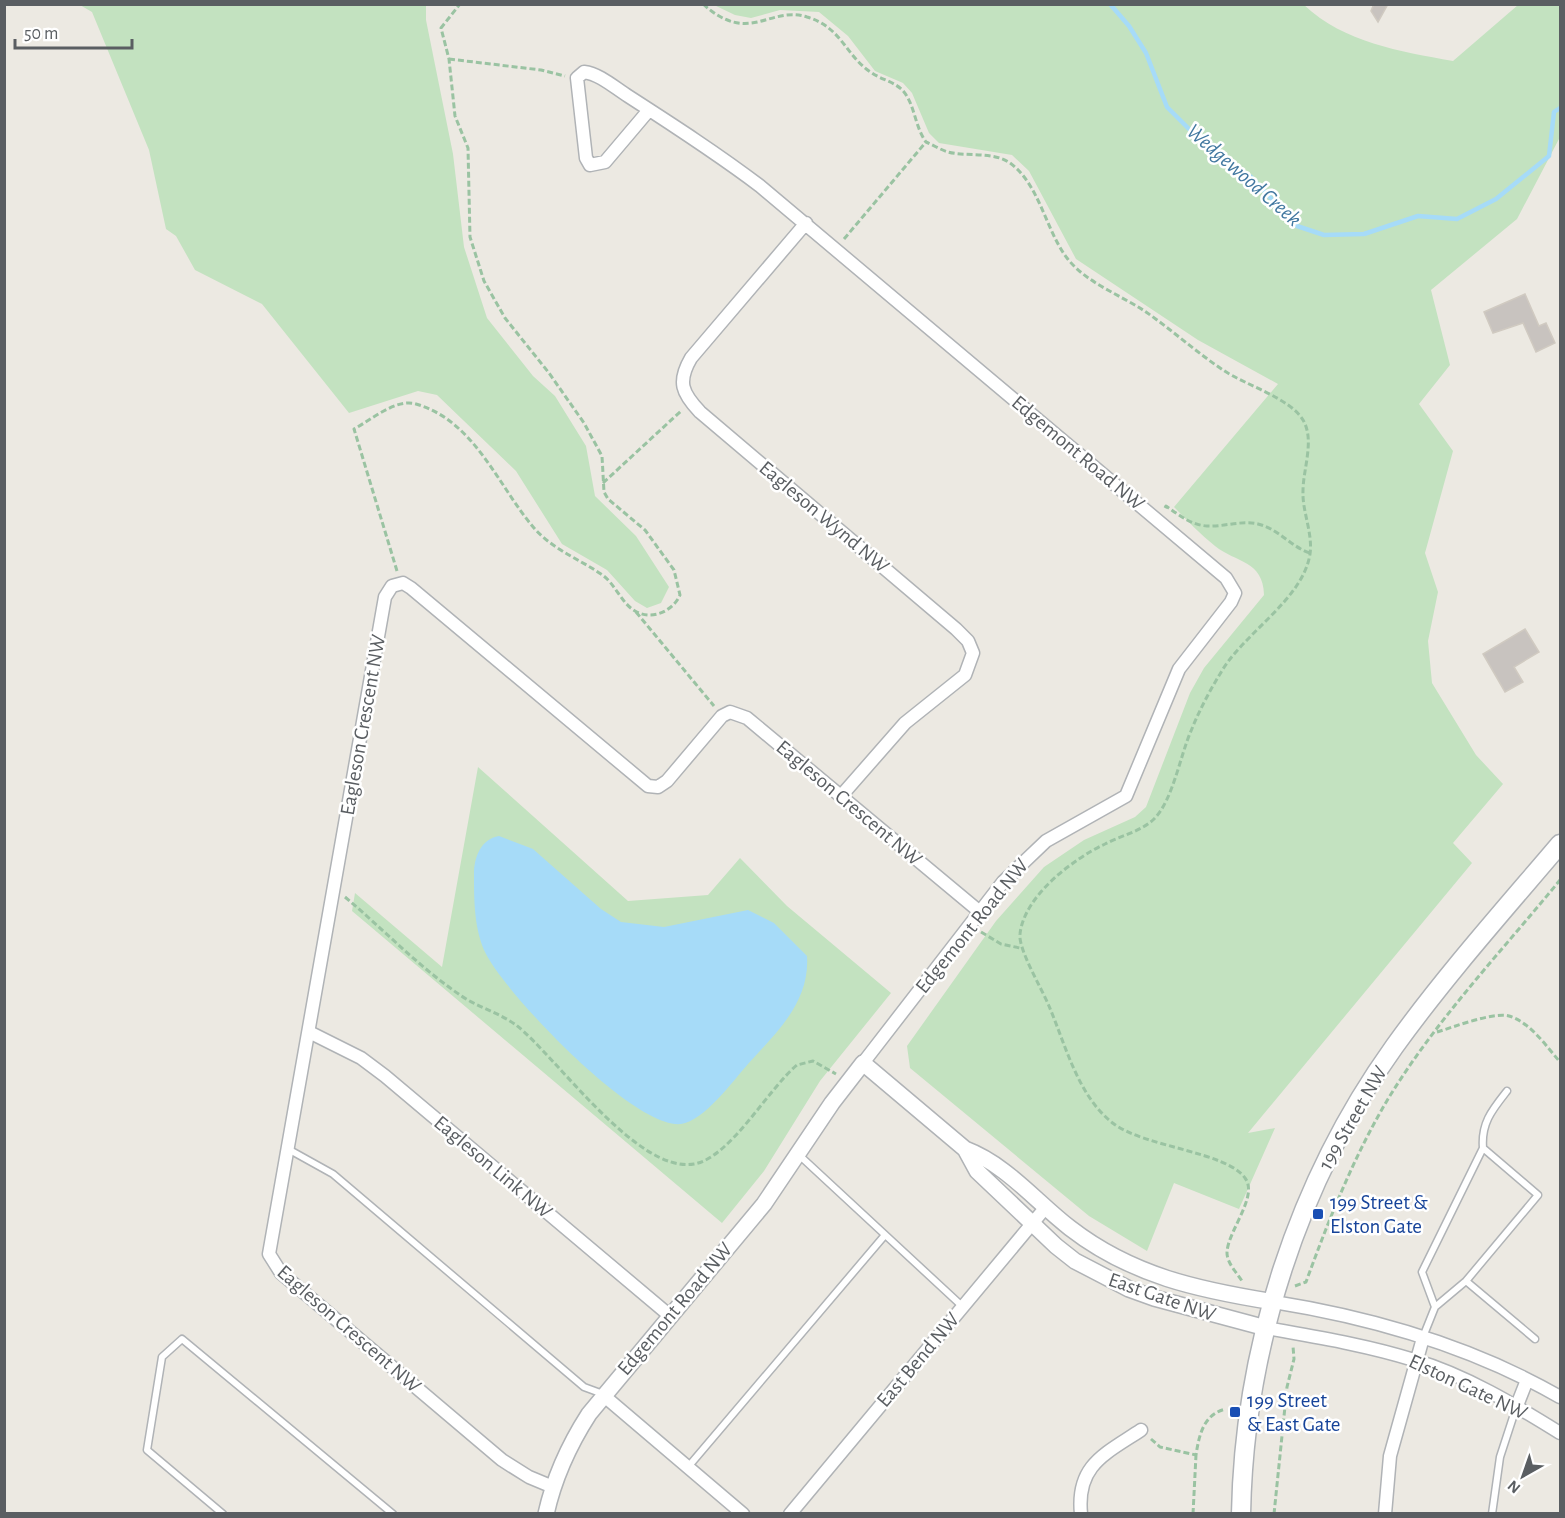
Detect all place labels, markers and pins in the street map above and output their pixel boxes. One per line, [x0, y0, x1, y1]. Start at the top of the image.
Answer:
place label: 199 Street & Elston Gate [1330, 1192, 1428, 1237]
marker: 199 Street & Elston Gate [1311, 1207, 1325, 1221]
place label: 199 Street & East Gate [1247, 1390, 1341, 1435]
marker: 199 Street & East Gate [1228, 1405, 1242, 1419]

